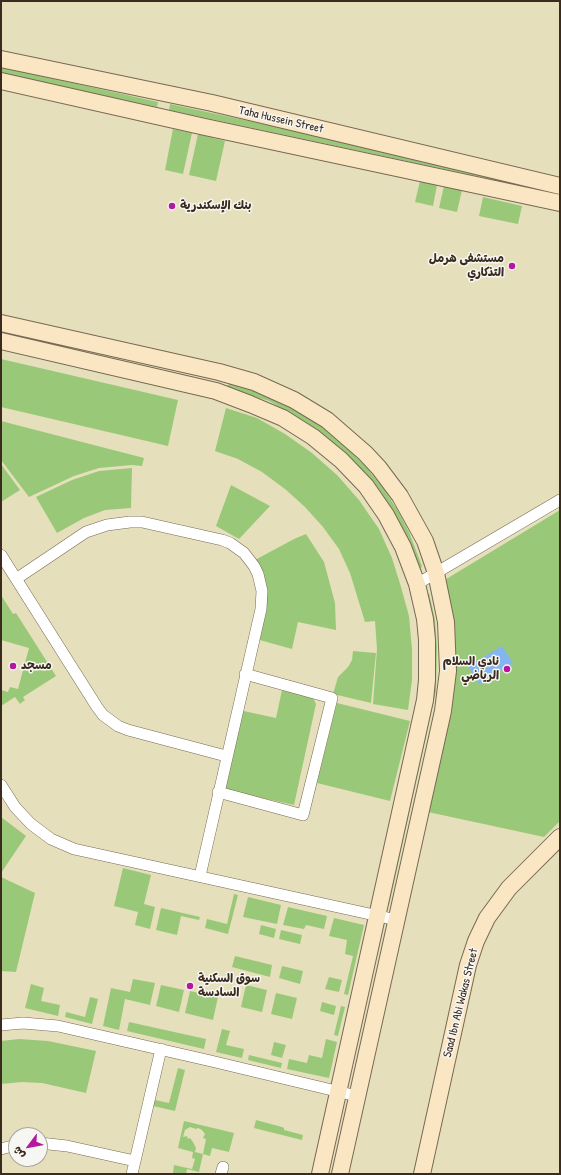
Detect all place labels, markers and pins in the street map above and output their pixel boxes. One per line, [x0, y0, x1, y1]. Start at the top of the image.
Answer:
place label: بنك الإسكندرية [180, 199, 251, 213]
marker: بنك الإسكندرية [167, 201, 177, 211]
place label: مستشفى هرمل التذكاري [429, 252, 504, 280]
marker: مستشفى هرمل التذكاري [507, 261, 517, 271]
place label: نادي السلام الرياضي [443, 655, 499, 683]
place label: مسجد [21, 659, 52, 673]
marker: مسجد [8, 661, 18, 671]
marker: نادي السلام الرياضي [502, 664, 512, 674]
place label: سوق السكنية السادسة [198, 972, 260, 1000]
marker: سوق السكنية السادسة [185, 981, 195, 991]

